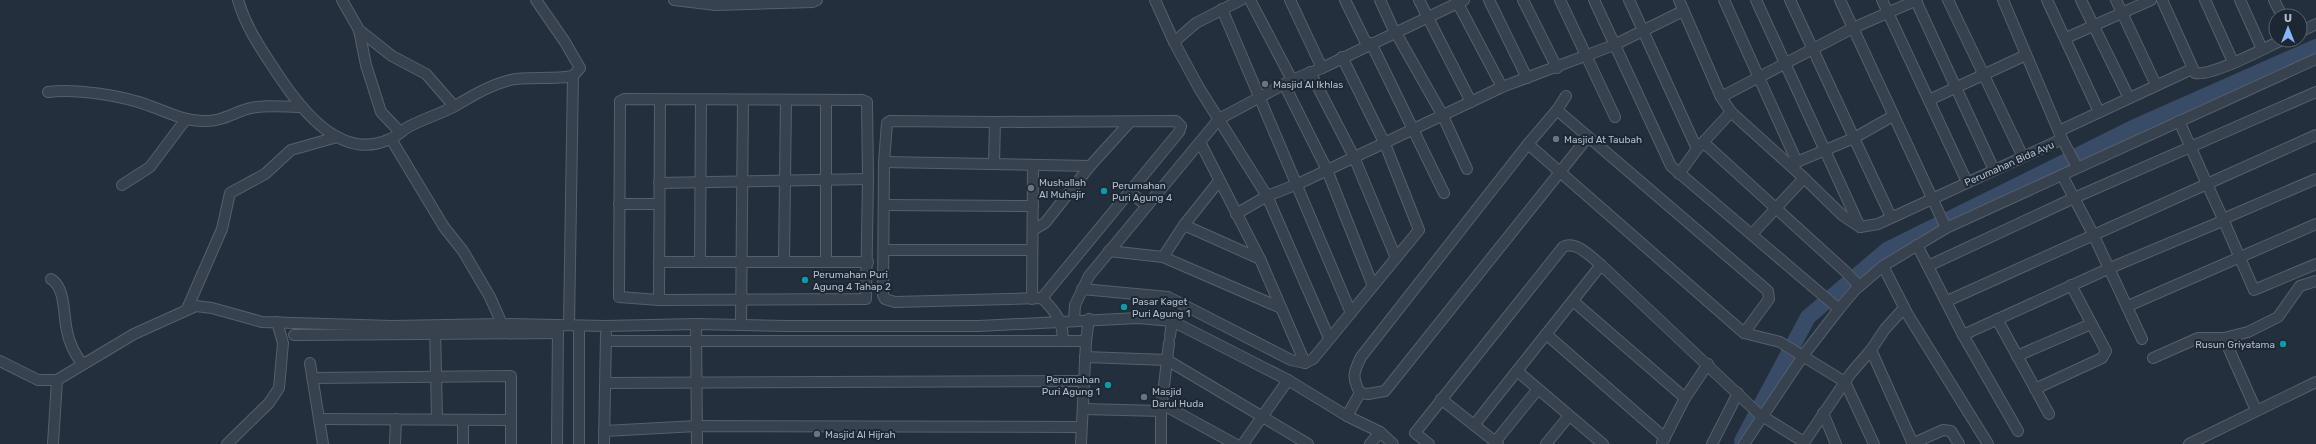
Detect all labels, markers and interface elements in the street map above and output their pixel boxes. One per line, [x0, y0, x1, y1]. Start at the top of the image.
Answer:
north arrow [2268, 8, 2308, 48]
text: U [2284, 12, 2292, 25]
marker: Masjid Al Ikhlas [1260, 79, 1270, 89]
place label: Masjid Al Ikhlas [1273, 79, 1343, 91]
marker: Masjid At Taubah [1551, 134, 1561, 144]
place label: Masjid At Taubah [1564, 134, 1642, 146]
street label: Perumahan Bida Ayu [1963, 139, 2056, 189]
place label: Mushallah Al Muhajir [1039, 177, 1086, 201]
place label: Perumahan Puri Agung 4 [1112, 180, 1172, 204]
marker: Mushallah Al Muhajir [1026, 183, 1036, 193]
marker: Perumahan Puri Agung 4 [1099, 186, 1109, 196]
place label: Perumahan Puri Agung 4 Tahap 2 [813, 269, 891, 293]
marker: Perumahan Puri Agung 4 Tahap 2 [800, 275, 810, 285]
place label: Pasar Kaget Puri Agung 1 [1132, 296, 1190, 320]
marker: Pasar Kaget Puri Agung 1 [1119, 302, 1129, 312]
place label: Rusun Griyatama [2195, 339, 2275, 351]
marker: Rusun Griyatama [2278, 339, 2288, 349]
place label: Perumahan Puri Agung 1 [1042, 374, 1100, 398]
marker: Perumahan Puri Agung 1 [1103, 380, 1113, 390]
place label: Masjid Darul Huda [1152, 386, 1204, 410]
marker: Masjid Darul Huda [1139, 392, 1149, 402]
marker: Masjid Al Hijrah [812, 429, 822, 439]
place label: Masjid Al Hijrah [825, 429, 896, 441]

